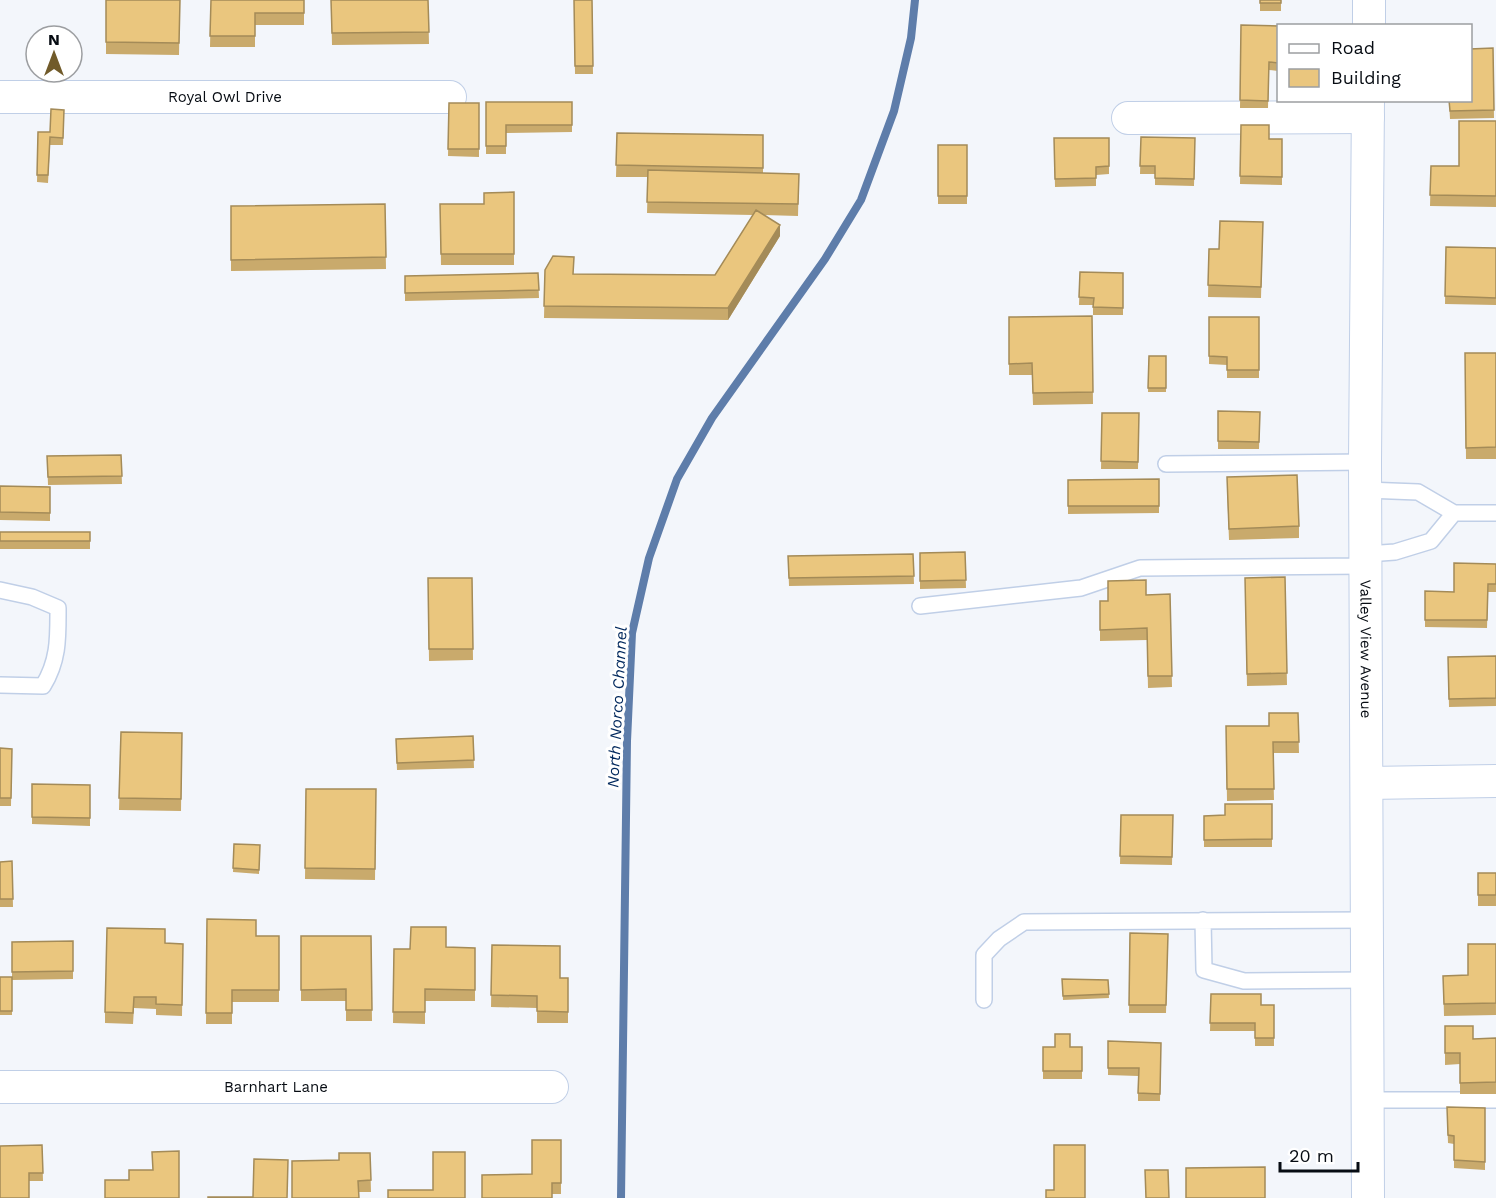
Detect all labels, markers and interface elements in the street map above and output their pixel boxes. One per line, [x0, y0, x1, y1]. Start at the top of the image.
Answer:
north arrow [24, 24, 84, 84]
legend [1277, 24, 1472, 102]
text: N [48, 30, 60, 49]
text: Road [1331, 37, 1375, 58]
text: Building [1331, 67, 1401, 88]
street label: Royal Owl Drive [168, 88, 282, 106]
street label: Valley View Avenue [1356, 580, 1375, 718]
water label: North Norco Channel [603, 626, 631, 788]
street label: Barnhart Lane [224, 1078, 328, 1096]
scale bar [1280, 1135, 1358, 1173]
text: 20 m [1289, 1145, 1334, 1166]

